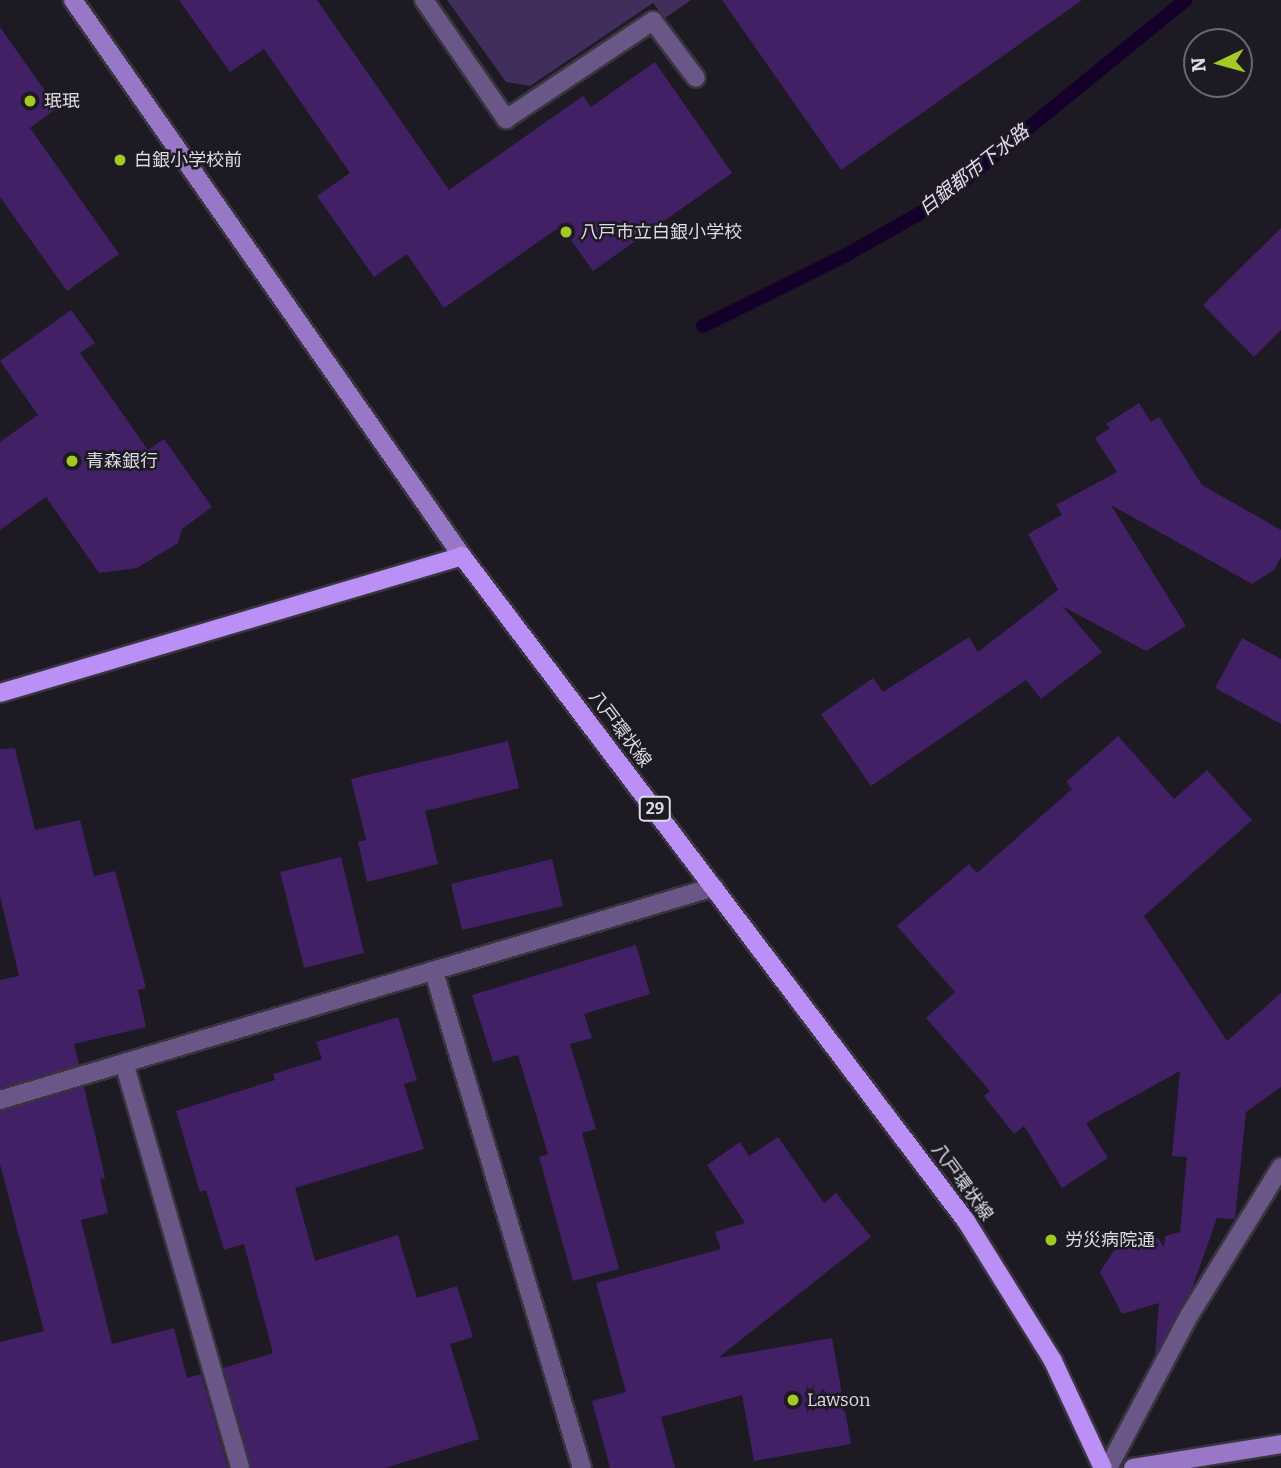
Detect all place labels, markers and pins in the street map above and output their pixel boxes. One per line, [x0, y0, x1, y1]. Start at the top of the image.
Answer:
place label: 珉珉 [44, 90, 80, 112]
marker: 珉珉 [22, 93, 38, 109]
place label: 白銀小学校前 [134, 149, 242, 171]
marker: 白銀小学校前 [112, 152, 128, 168]
place label: 八戸市立白銀小学校 [580, 221, 742, 243]
marker: 八戸市立白銀小学校 [558, 224, 574, 240]
place label: 青森銀行 [86, 450, 158, 472]
marker: 青森銀行 [64, 453, 80, 469]
place label: 労災病院通 [1065, 1229, 1155, 1251]
marker: 労災病院通 [1043, 1232, 1059, 1248]
place label: Lawson [807, 1389, 870, 1411]
marker: Lawson [785, 1392, 801, 1408]

